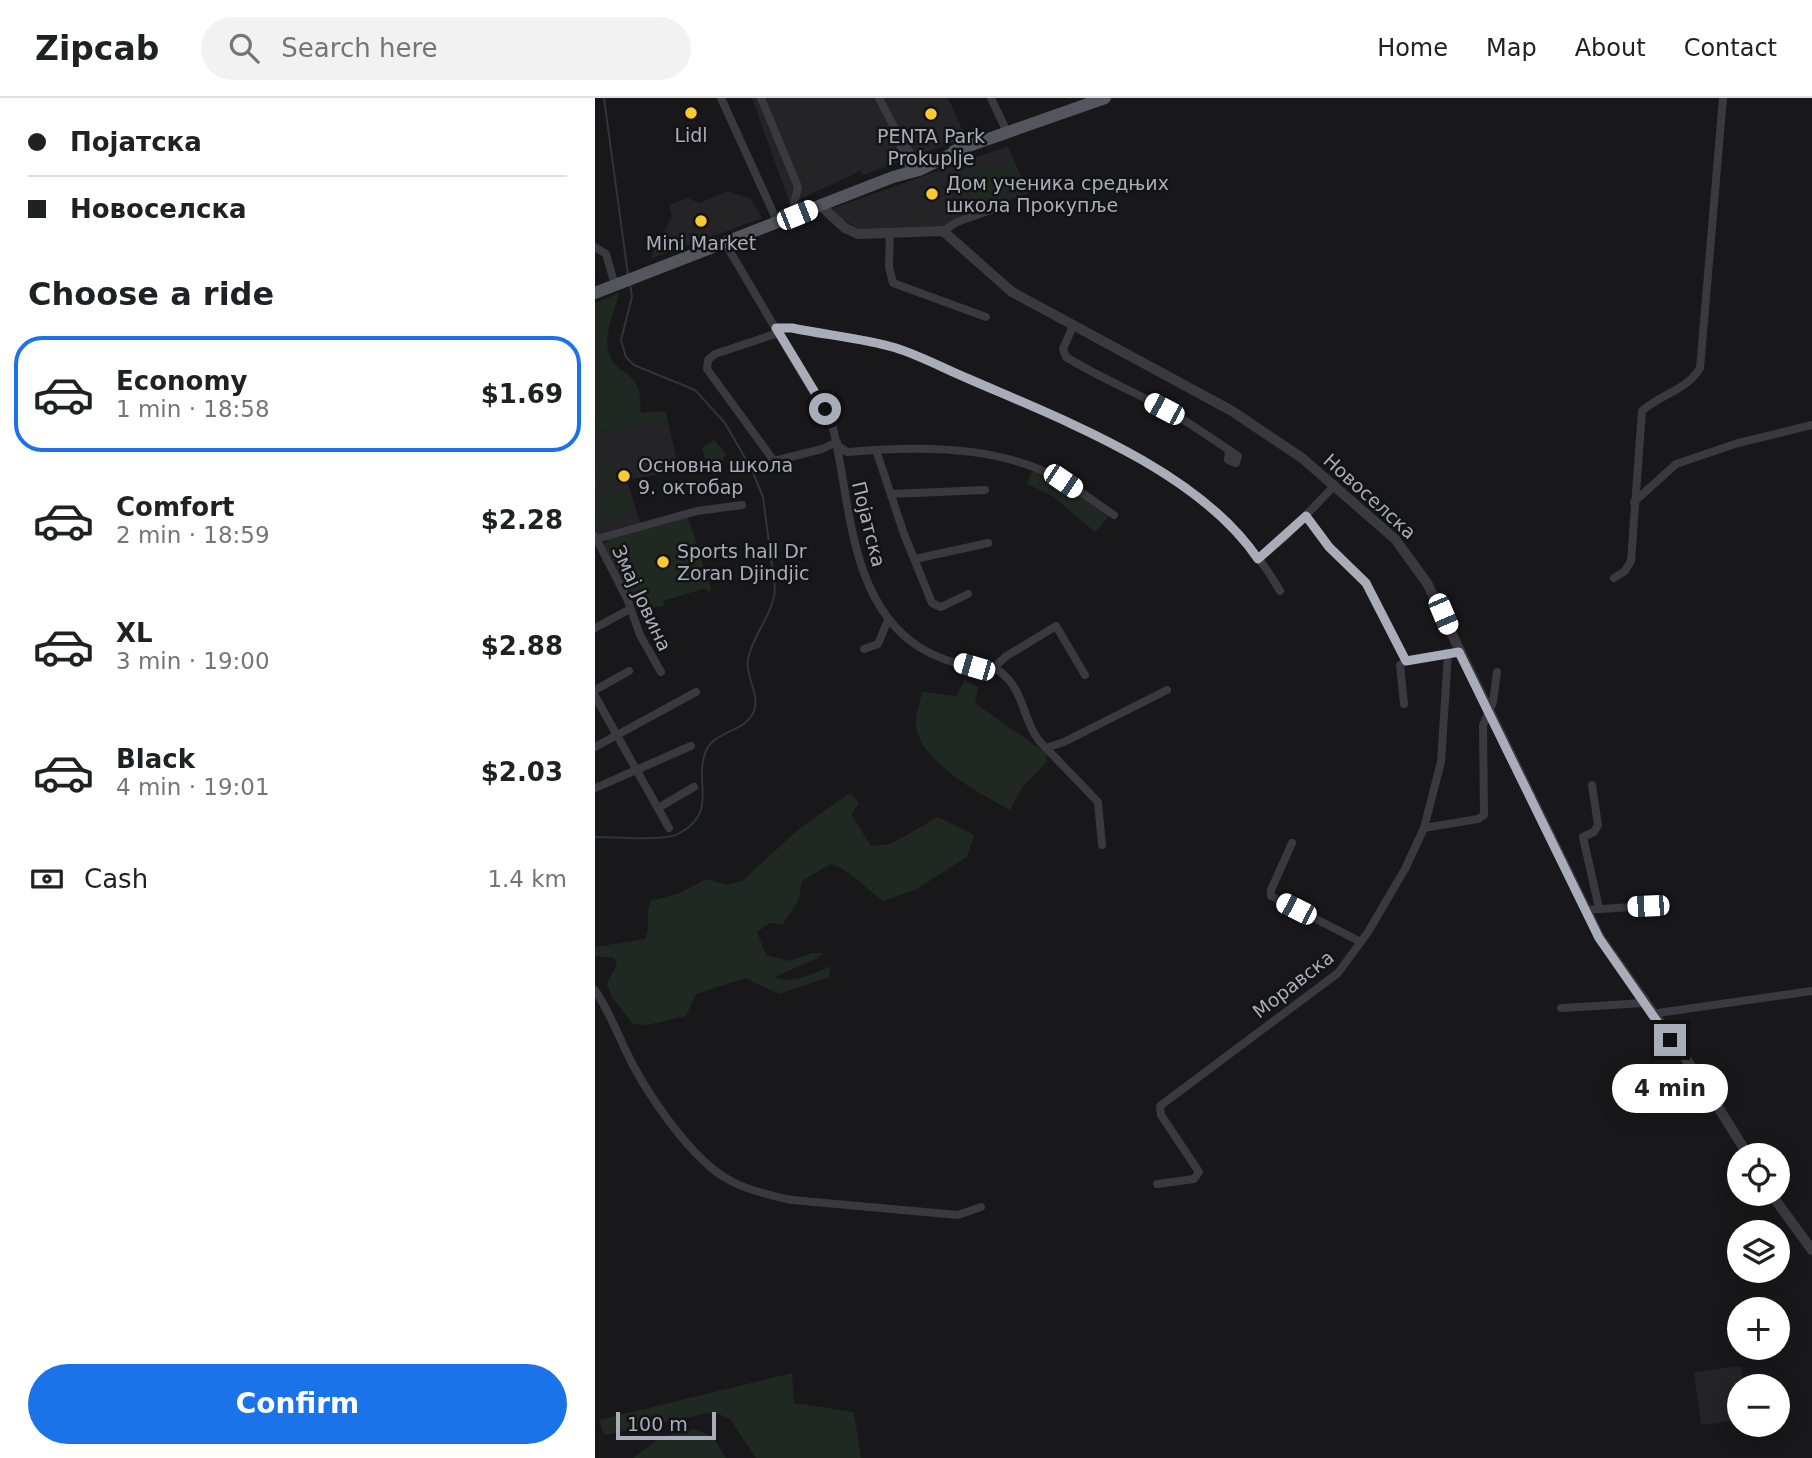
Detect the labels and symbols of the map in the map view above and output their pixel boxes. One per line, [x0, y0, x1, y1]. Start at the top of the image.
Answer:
marker: Lidl [683, 105, 699, 121]
marker: PENTA Park Prokuplje [923, 106, 939, 122]
place label: Lidl [674, 124, 708, 146]
place label: PENTA Park Prokuplje [877, 125, 985, 169]
place label: Дом ученика средњих школа Прокупље [946, 172, 1169, 216]
marker: Дом ученика средњих школа Прокупље [924, 186, 940, 202]
car [774, 197, 821, 233]
marker: Mini Market [693, 213, 709, 229]
place label: Mini Market [646, 232, 756, 254]
car [1141, 390, 1188, 428]
route start [809, 393, 841, 425]
street label: Новоселска [1319, 449, 1421, 543]
place label: Основна школа 9. октобар [638, 454, 793, 498]
car [1040, 461, 1087, 501]
marker: Основна школа 9. октобар [616, 468, 632, 484]
street label: Појатска [848, 479, 890, 569]
place label: Sports hall Dr Zoran Djindjic [677, 540, 809, 584]
street label: Змај Јовина [608, 542, 676, 654]
marker: Sports hall Dr Zoran Djindjic [655, 554, 671, 570]
car [1426, 591, 1461, 637]
car [951, 651, 998, 683]
car [1273, 890, 1320, 928]
car [1627, 895, 1670, 917]
street label: Моравска [1248, 946, 1338, 1022]
route end [1654, 1024, 1686, 1056]
callout: 4 min [1612, 1065, 1728, 1114]
scale bar [616, 1409, 716, 1441]

